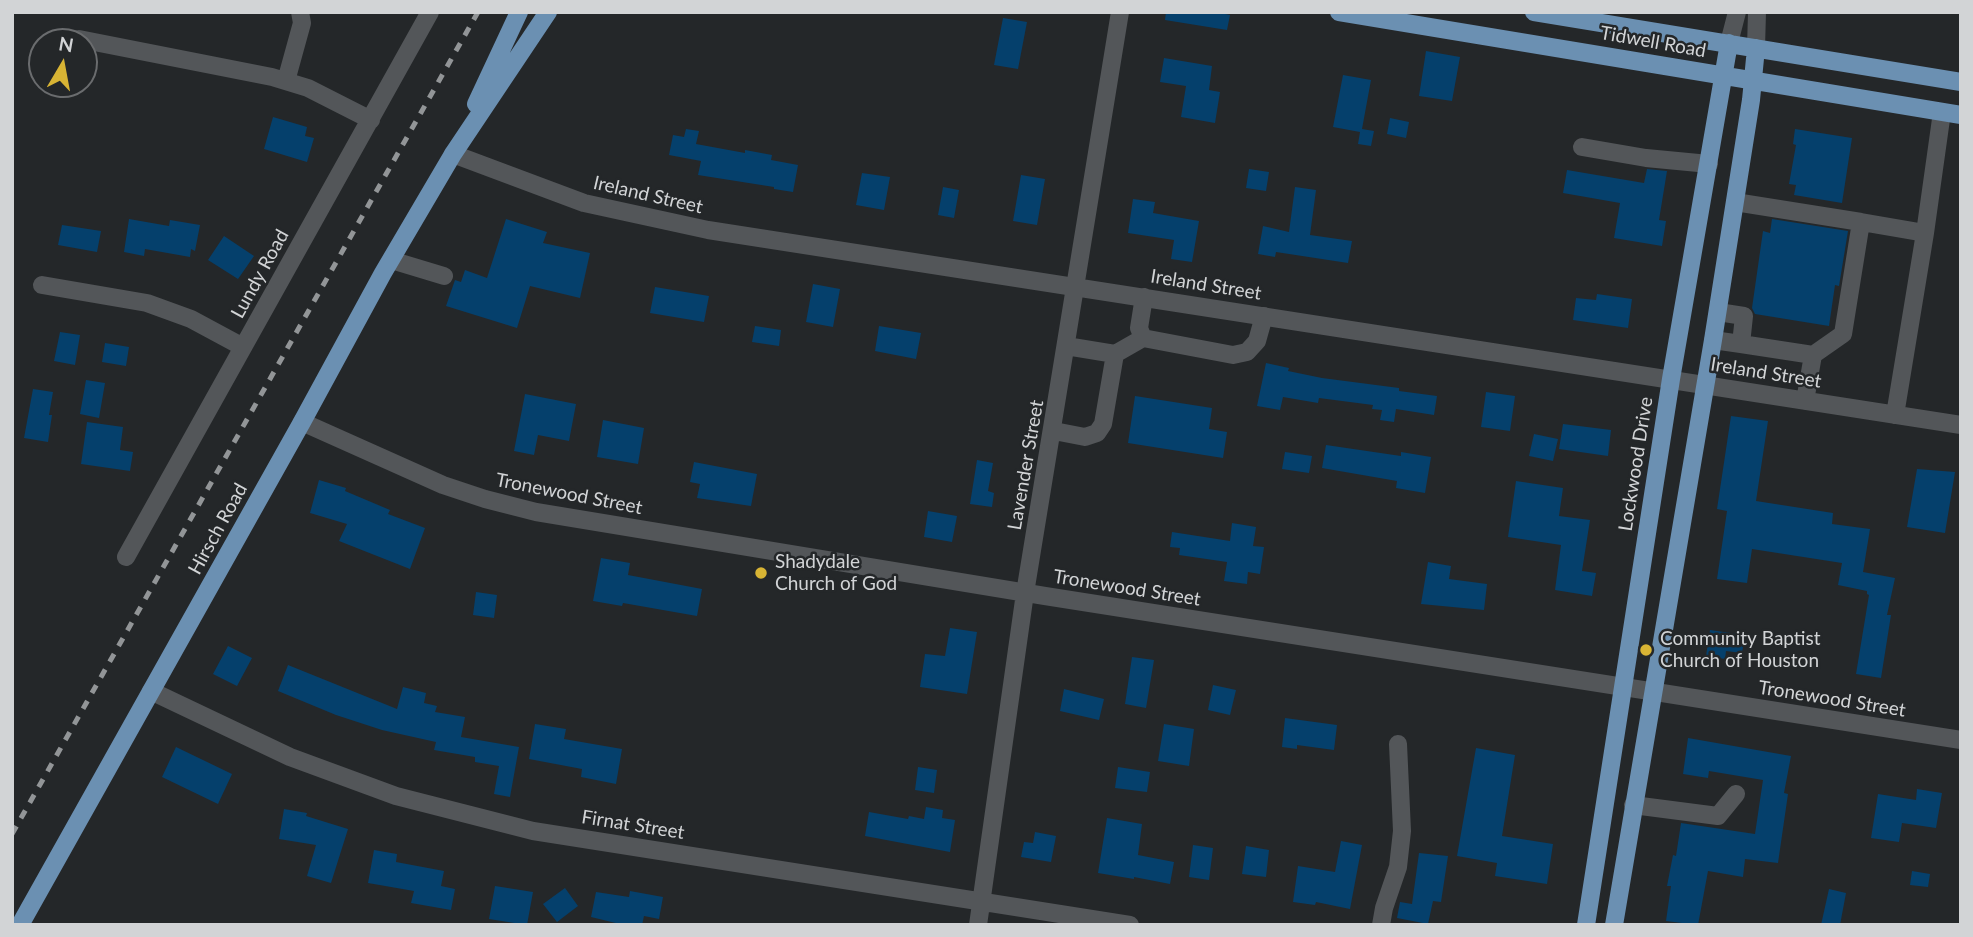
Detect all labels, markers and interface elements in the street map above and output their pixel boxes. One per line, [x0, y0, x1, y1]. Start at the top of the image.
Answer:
street label: Tidwell Road [1598, 21, 1708, 63]
north arrow [28, 28, 98, 98]
text: N [57, 31, 76, 56]
street label: Ireland Street [591, 171, 705, 219]
street label: Lundy Road [226, 226, 294, 322]
street label: Ireland Street [1149, 265, 1263, 305]
street label: Ireland Street [1709, 353, 1823, 393]
street label: Lockwood Drive [1614, 395, 1658, 533]
street label: Lavender Street [1003, 398, 1049, 532]
street label: Tronewood Street [494, 469, 644, 519]
street label: Hirsch Road [184, 479, 252, 579]
place label: Shadydale Church of God [775, 551, 897, 595]
marker: Shadydale Church of God [753, 565, 769, 581]
street label: Tronewood Street [1052, 565, 1202, 611]
place label: Community Baptist Church of Houston [1660, 628, 1821, 672]
marker: Community Baptist Church of Houston [1638, 642, 1654, 658]
street label: Tronewood Street [1757, 676, 1907, 722]
street label: Firnat Street [580, 806, 686, 844]

